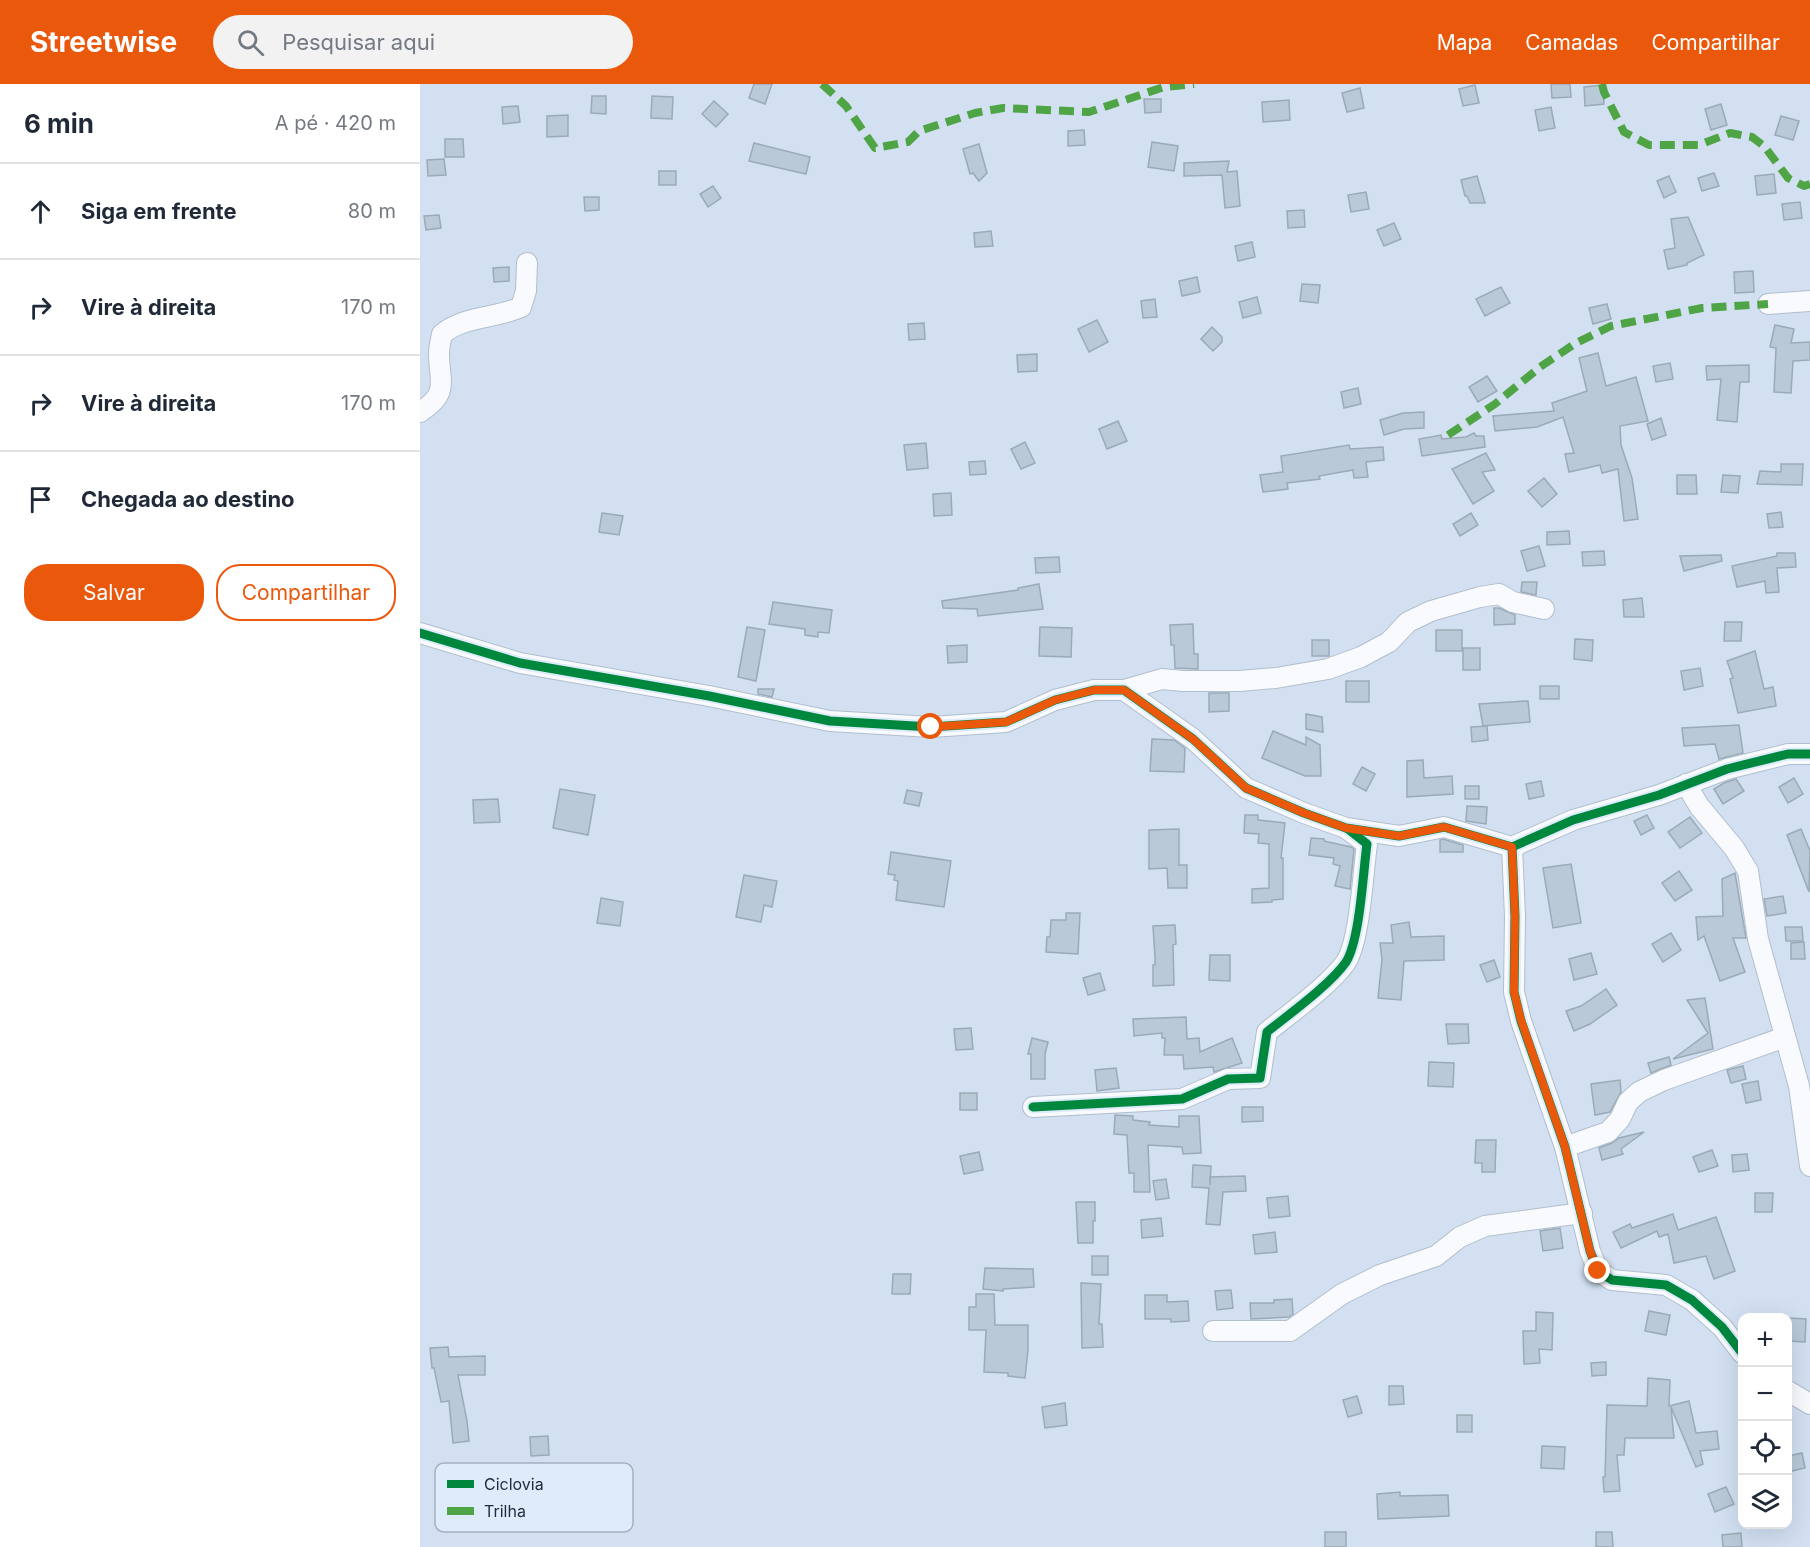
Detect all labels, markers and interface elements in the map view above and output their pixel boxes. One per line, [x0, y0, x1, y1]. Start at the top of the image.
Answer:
search box [213, 15, 633, 69]
text: Streetwise [30, 25, 177, 59]
icon: search [234, 26, 267, 59]
text: Pesquisar aqui [282, 29, 435, 55]
text: Mapa [1437, 30, 1492, 55]
text: Camadas [1525, 30, 1618, 55]
text: Compartilhar [1651, 30, 1780, 55]
text: 6 min [24, 108, 94, 139]
text: A pé · 420 m [275, 111, 396, 135]
icon: ahead [24, 195, 57, 228]
text: Siga em frente [81, 198, 237, 224]
text: 80 m [348, 199, 396, 223]
icon: right [24, 291, 57, 324]
text: Vire à direita [81, 294, 216, 320]
text: 170 m [341, 295, 396, 319]
icon: right [24, 387, 57, 420]
text: Vire à direita [81, 390, 216, 416]
text: 170 m [341, 391, 396, 415]
icon: arrive [24, 483, 57, 516]
text: Chegada ao destino [81, 486, 295, 512]
button: Salvar [24, 564, 204, 621]
button: Compartilhar [216, 564, 396, 621]
route start [917, 713, 943, 739]
route end [1584, 1257, 1610, 1283]
map controls [1738, 1313, 1792, 1529]
button: + [1738, 1313, 1792, 1367]
button: − [1738, 1367, 1792, 1421]
button: locate [1738, 1421, 1792, 1475]
legend [435, 1463, 633, 1532]
text: Ciclovia [484, 1474, 544, 1494]
button: layers [1738, 1475, 1792, 1529]
text: Trilha [484, 1501, 526, 1521]

